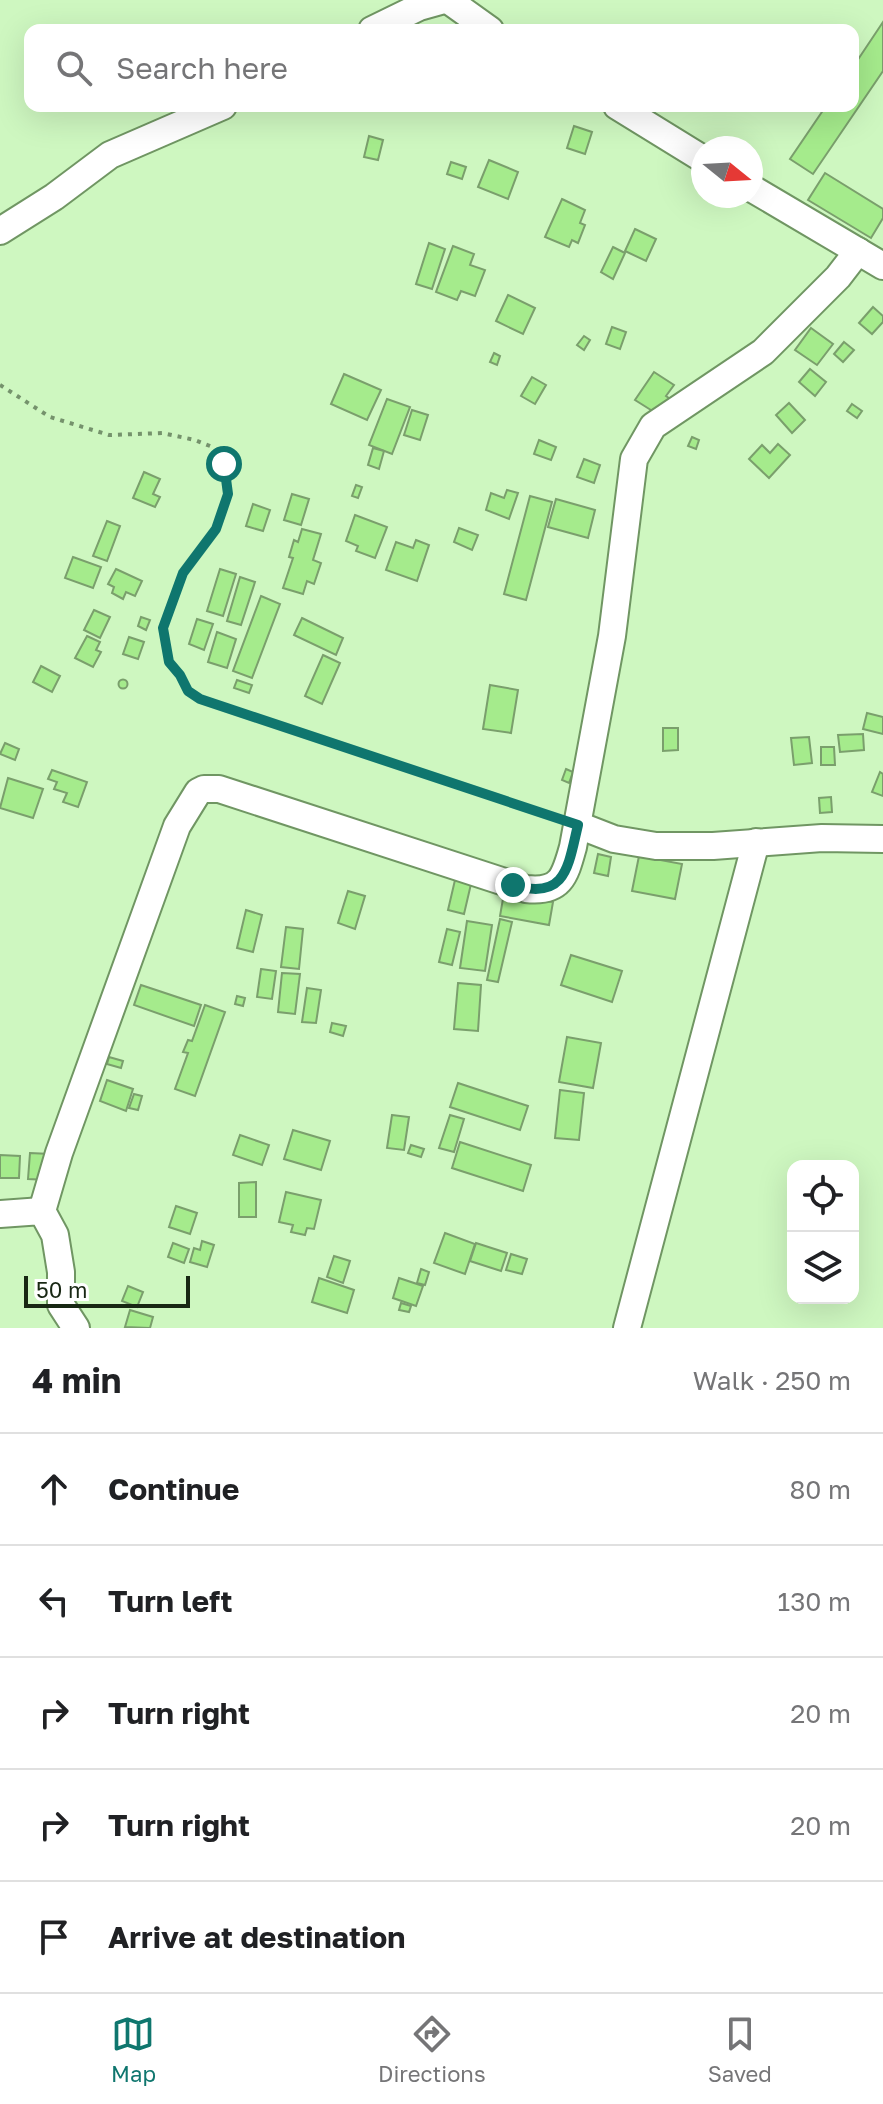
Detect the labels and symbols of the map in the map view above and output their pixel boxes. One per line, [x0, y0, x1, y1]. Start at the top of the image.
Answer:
north arrow [691, 136, 763, 208]
route start [206, 446, 242, 482]
route end [495, 867, 531, 903]
scale bar [24, 1272, 190, 1308]

